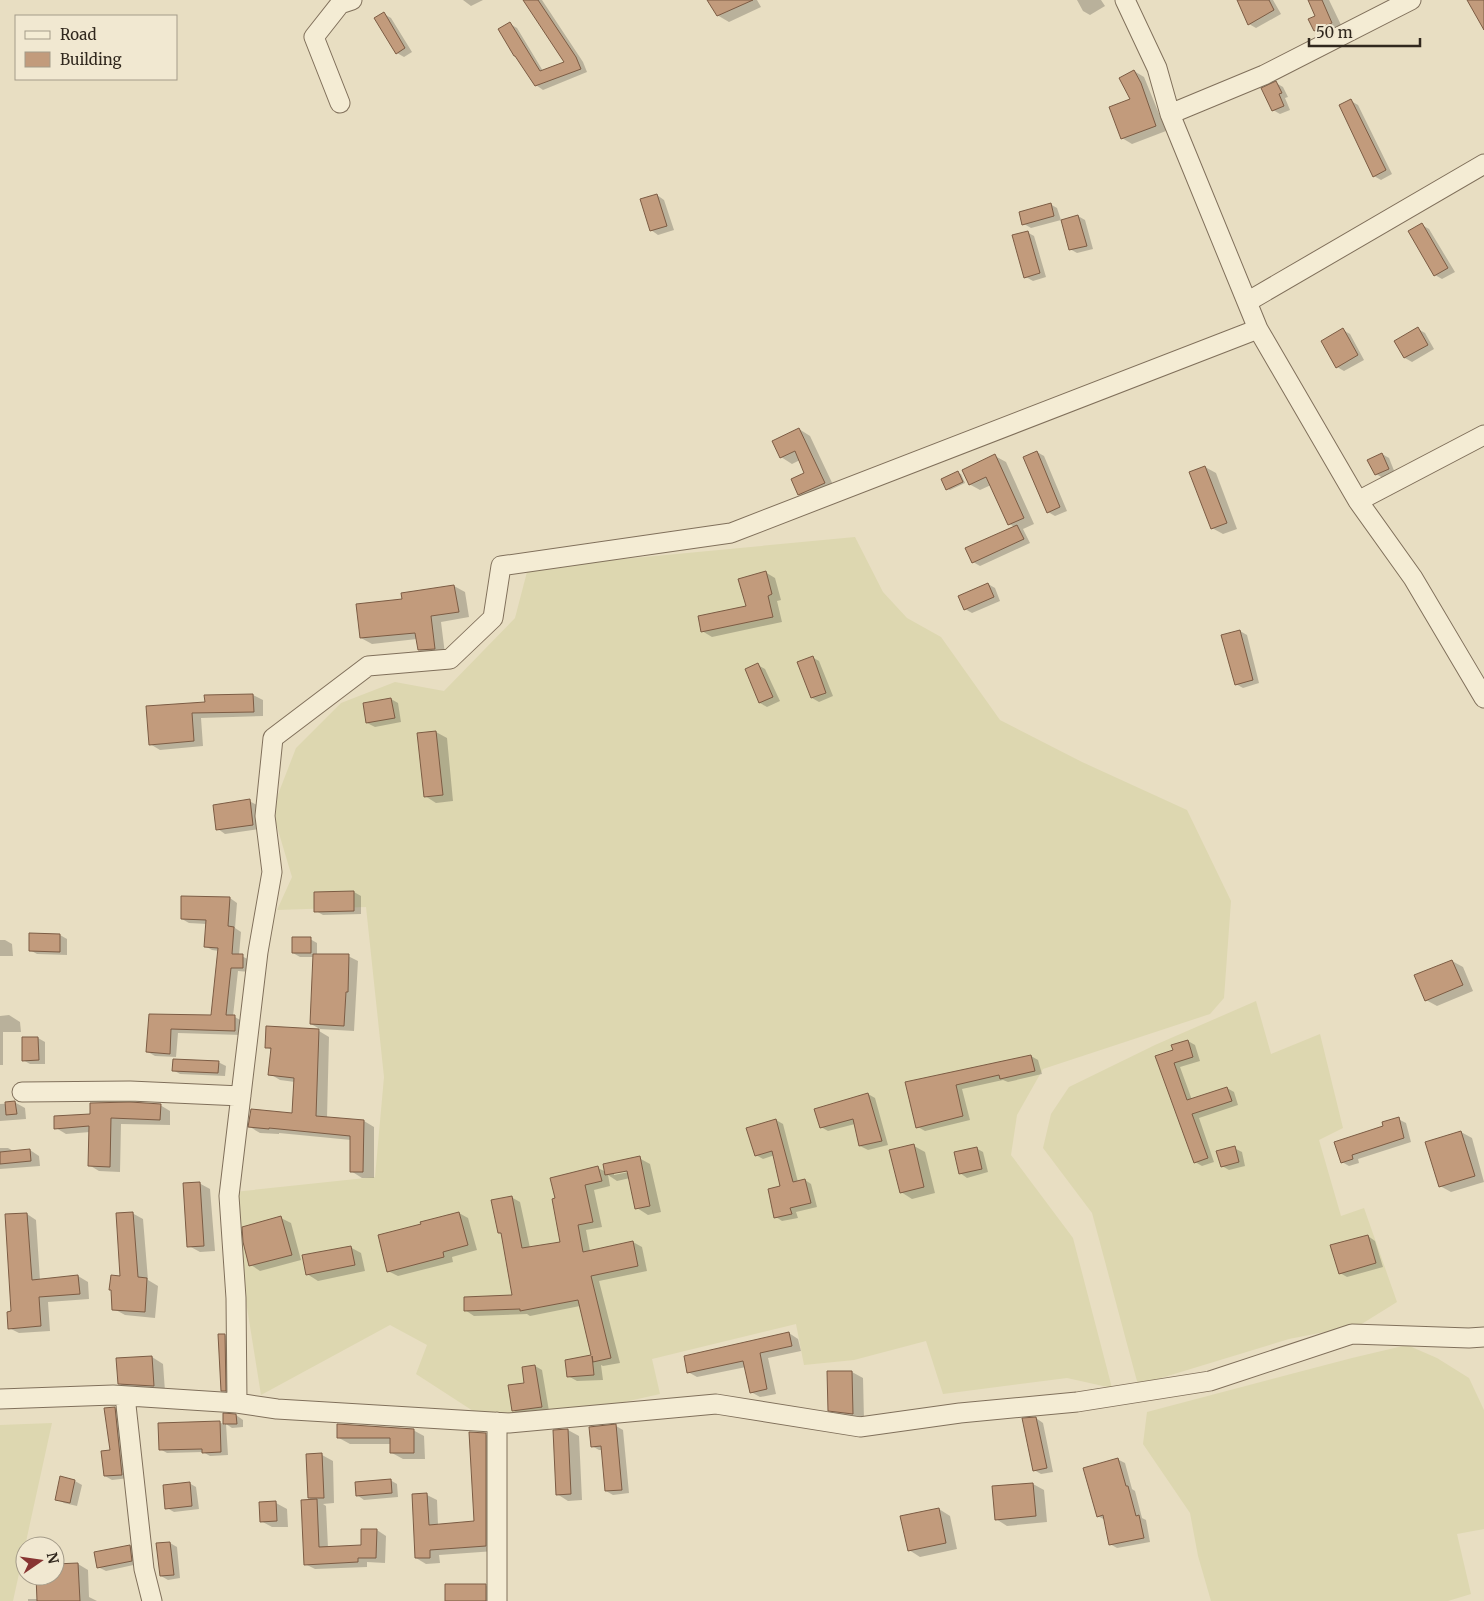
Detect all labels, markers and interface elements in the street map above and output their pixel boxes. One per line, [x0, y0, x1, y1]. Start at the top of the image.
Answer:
legend [15, 15, 178, 80]
scale bar [1309, 15, 1420, 47]
text: 50 m [1316, 23, 1353, 42]
text: Road [60, 25, 96, 44]
text: Building [60, 50, 122, 69]
north arrow [15, 1536, 65, 1586]
text: N [43, 1551, 63, 1565]

